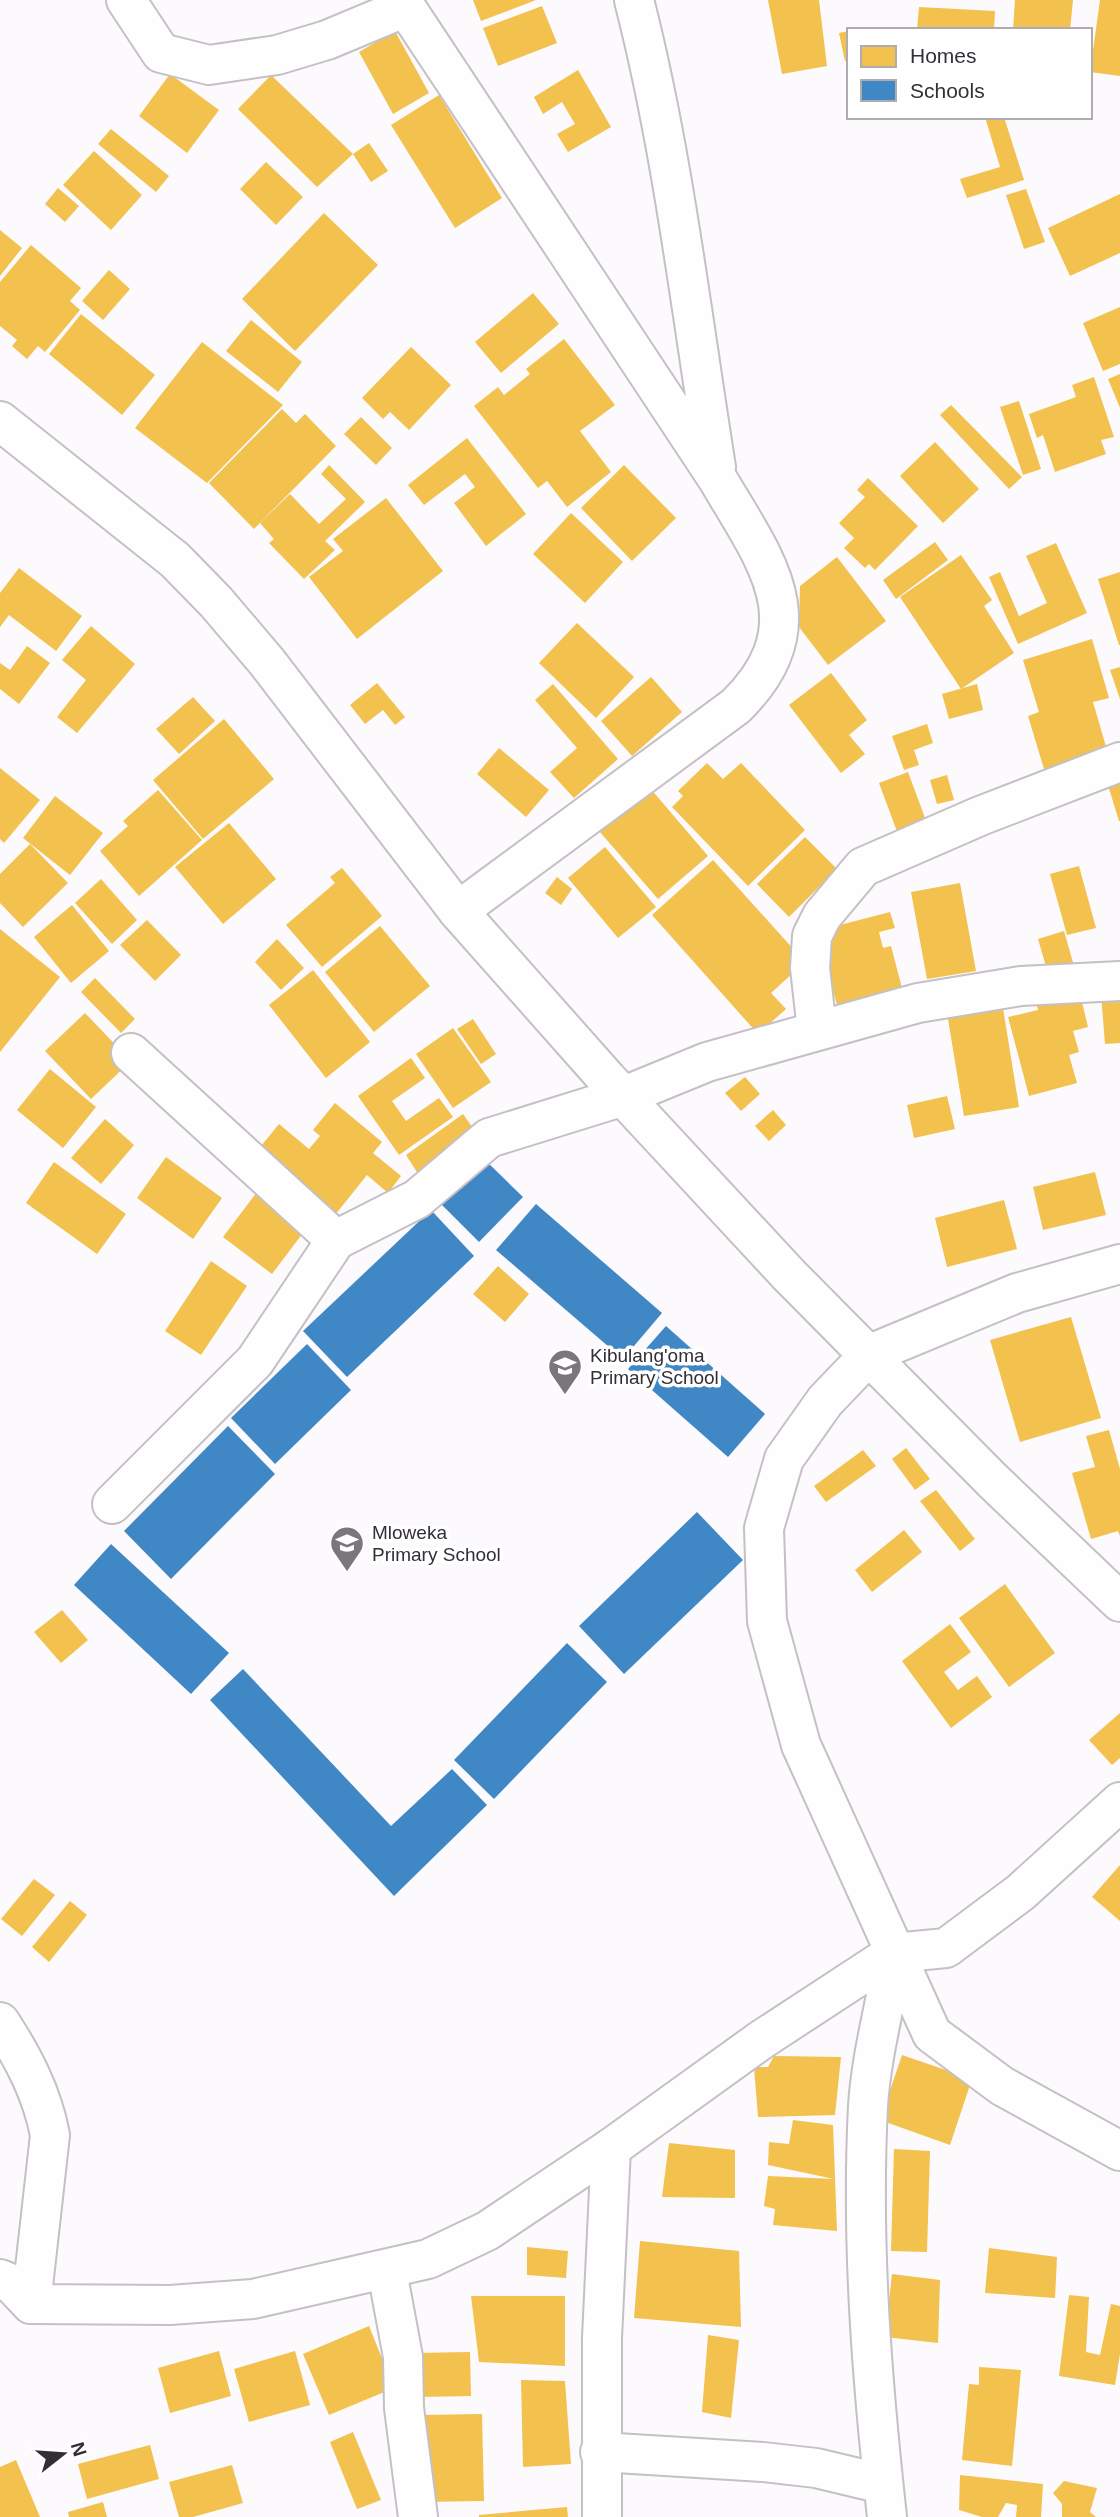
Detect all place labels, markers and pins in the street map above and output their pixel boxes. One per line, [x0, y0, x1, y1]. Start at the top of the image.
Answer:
place label: Kibulang'oma Primary School [590, 1345, 719, 1388]
school or university icon: Kibulang'oma Primary School [546, 1347, 584, 1396]
place label: Mloweka Primary School [372, 1522, 501, 1565]
school or university icon: Mloweka Primary School [328, 1524, 366, 1573]

